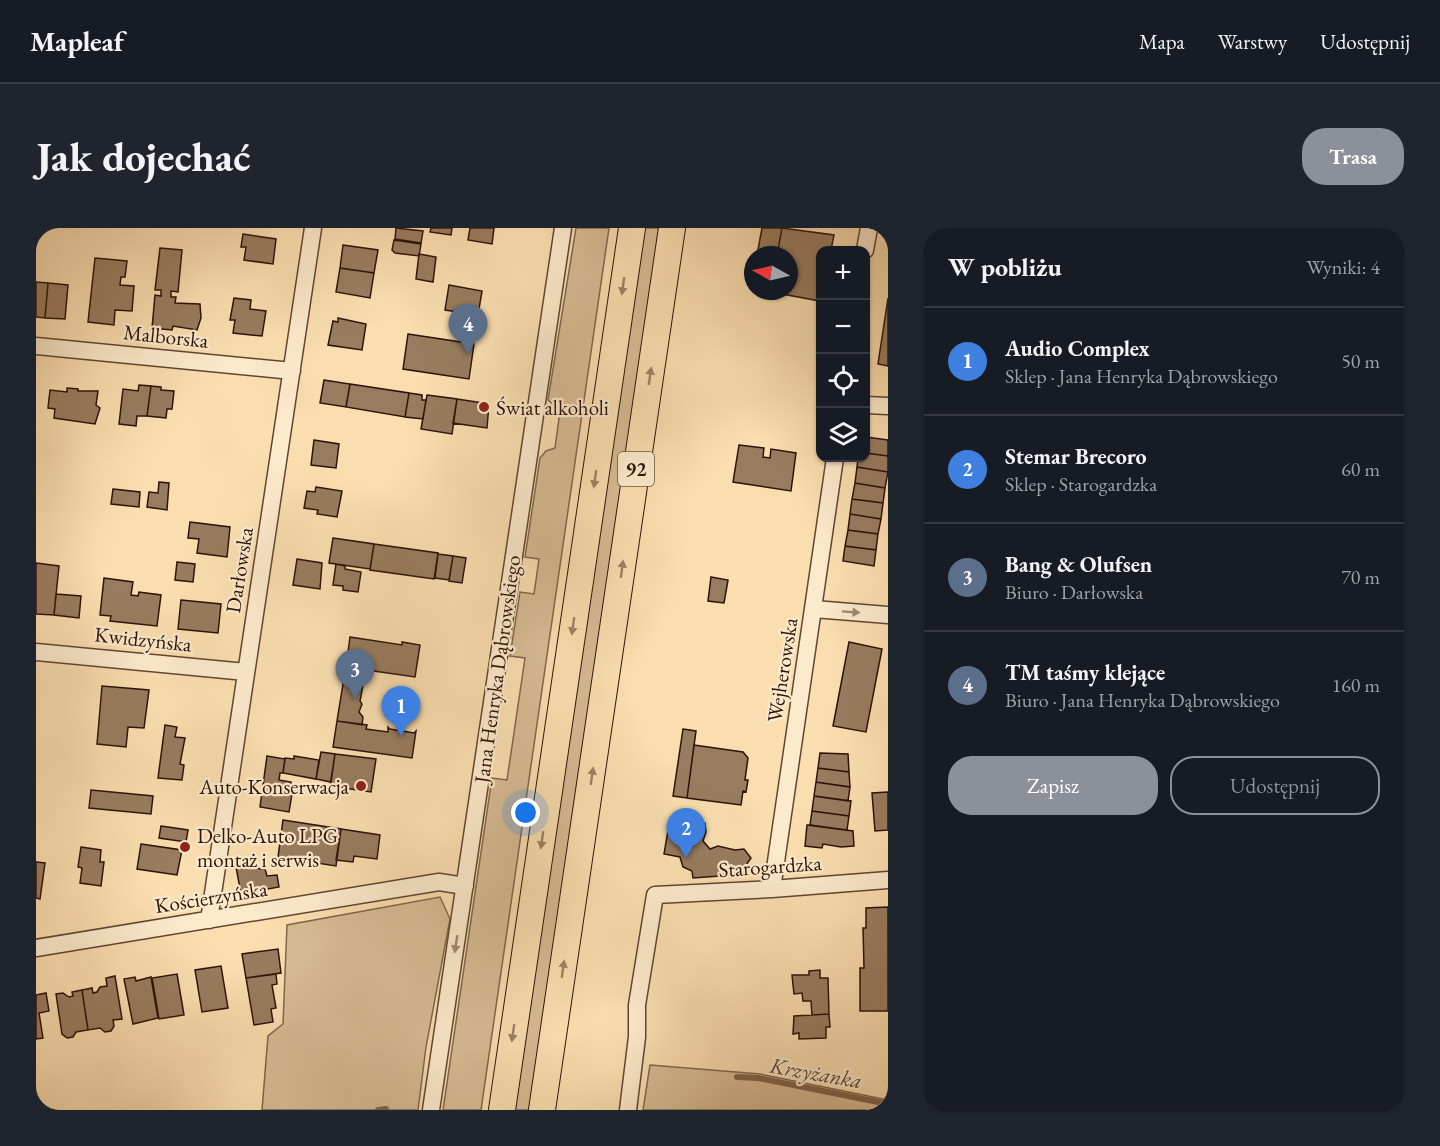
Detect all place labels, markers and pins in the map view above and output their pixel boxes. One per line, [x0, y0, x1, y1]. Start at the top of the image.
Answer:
pin: 4 [448, 304, 488, 354]
place label: Świat alkoholi [496, 394, 609, 421]
marker: Świat alkoholi [477, 400, 491, 414]
pin: 3 [336, 650, 374, 699]
pin: 1 [382, 686, 421, 736]
place label: Auto-Konserwacja [198, 773, 350, 800]
marker: Auto-Konserwacja [354, 779, 368, 793]
pin: 2 [666, 808, 706, 858]
place label: Delko-Auto LPG montaż i serwis [197, 822, 338, 873]
marker: Delko-Auto LPG montaż i serwis [178, 840, 192, 854]

